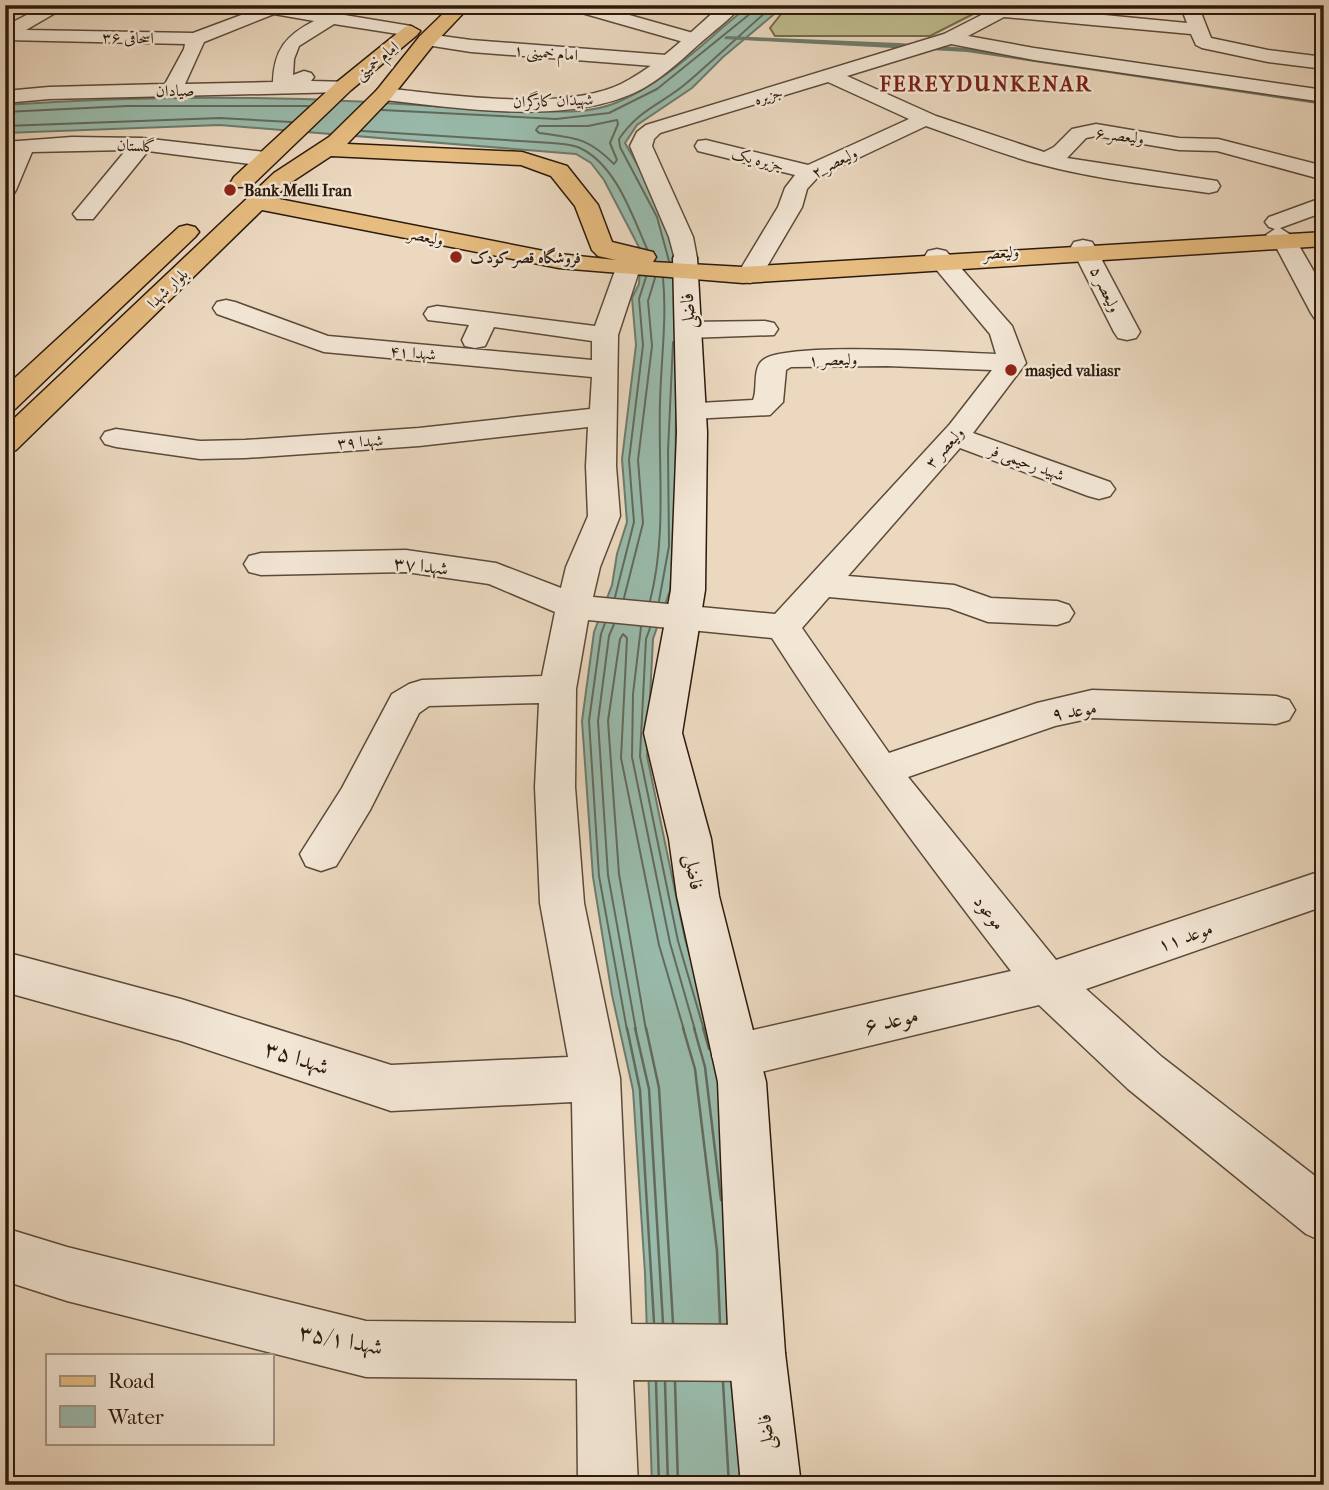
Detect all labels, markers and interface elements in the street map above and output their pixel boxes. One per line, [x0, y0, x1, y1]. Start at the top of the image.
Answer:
street label: اسحاقی ۳۶ [102, 28, 154, 47]
street label: امام خمینی [350, 37, 405, 88]
street label: امام خمینی ۱ [513, 40, 579, 70]
district label: FEREYDUNKENAR [878, 72, 1093, 96]
street label: صیادان [156, 81, 194, 100]
street label: جزیره [752, 82, 785, 110]
street label: شهیدان کارگران [512, 89, 594, 112]
street label: ولیعصر ۶ [1094, 123, 1145, 149]
street label: گلستان [116, 135, 156, 156]
street label: ولیعصر ۲ [808, 143, 861, 183]
street label: جزیره یک [729, 144, 786, 176]
place label: Bank Melli Iran [244, 181, 353, 200]
marker: Bank Melli Iran [222, 182, 238, 198]
street label: ولیعصر [404, 223, 445, 250]
street label: ولیعصر [980, 242, 1020, 264]
place label: فروشگاه قصر کودک [470, 247, 581, 269]
marker: فروشگاه قصر کودک [448, 249, 464, 265]
street label: ولیعصر ۵ [1085, 263, 1125, 316]
street label: بلوار شهدا [143, 264, 192, 313]
street label: فاضلی [676, 292, 703, 329]
street label: شهدا ۴۱ [389, 341, 437, 365]
street label: ولیعصر ۱ [808, 350, 858, 370]
place label: masjed valiasr [1024, 361, 1121, 380]
marker: masjed valiasr [1003, 362, 1019, 378]
street label: ولیعصر ۳ [921, 423, 968, 472]
street label: شهدا ۳۹ [336, 430, 384, 454]
street label: شهید رحیمی فر [984, 439, 1067, 487]
street label: شهدا ۳۷ [392, 552, 449, 581]
street label: موعد ۹ [1050, 697, 1099, 726]
street label: فاضلی [678, 853, 707, 892]
street label: موعود [968, 891, 1010, 935]
street label: موعد ۱۱ [1155, 917, 1216, 958]
street label: موعد ۶ [861, 1001, 921, 1041]
street label: شهدا ۳۵ [261, 1034, 332, 1081]
street label: شهدا ۳۵/۱ [296, 1318, 385, 1362]
legend [46, 1354, 273, 1444]
text: Road [108, 1369, 155, 1393]
text: Water [107, 1405, 164, 1429]
street label: فاضلی [753, 1413, 782, 1451]

